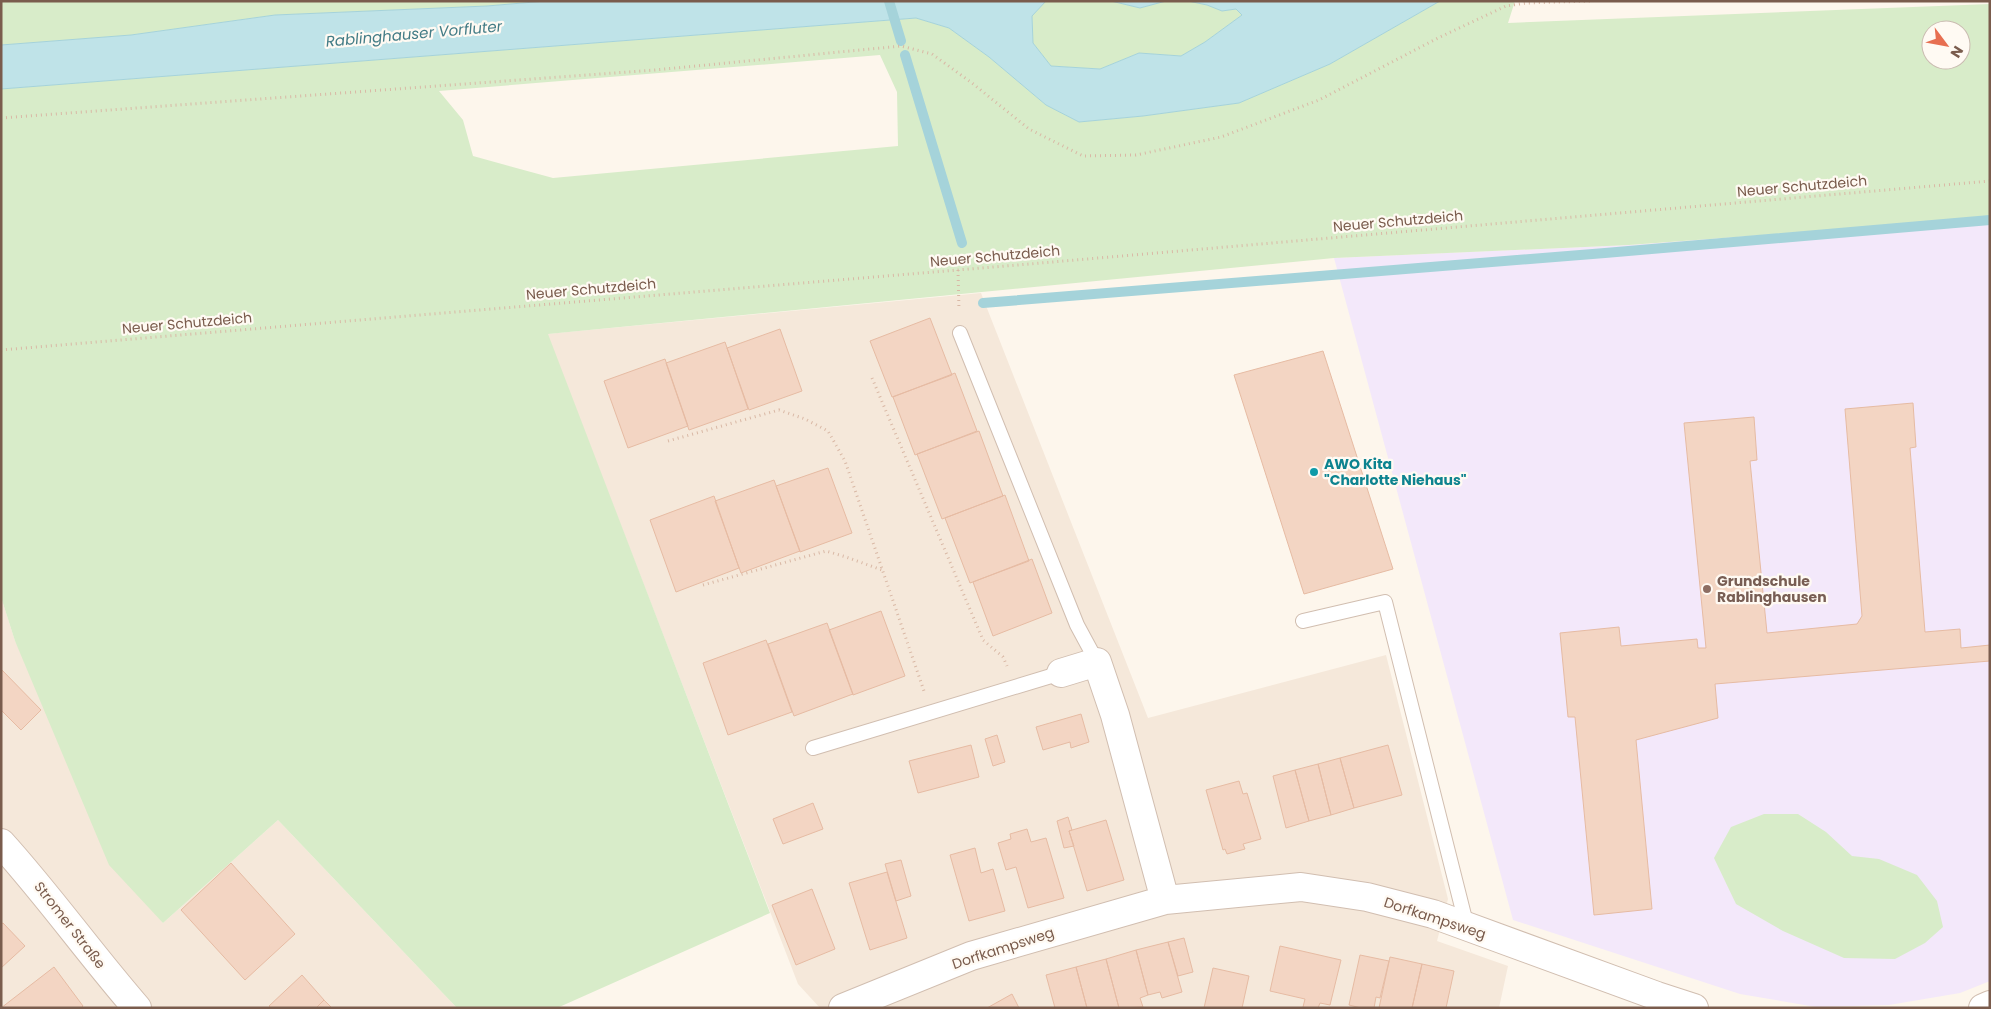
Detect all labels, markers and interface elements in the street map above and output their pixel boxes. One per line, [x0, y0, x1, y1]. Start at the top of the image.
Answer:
water label: Rablinghauser Vorfluter [325, 15, 503, 52]
north arrow [1921, 20, 1971, 70]
text: N [1946, 42, 1968, 62]
street label: Neuer Schutzdeich [1736, 170, 1868, 202]
street label: Neuer Schutzdeich [1332, 205, 1464, 237]
street label: Neuer Schutzdeich [929, 240, 1061, 272]
street label: Neuer Schutzdeich [525, 273, 657, 305]
street label: Neuer Schutzdeich [121, 307, 253, 339]
place label: AWO Kita "Charlotte Niehaus" [1324, 454, 1467, 490]
marker: AWO Kita "Charlotte Niehaus" [1308, 466, 1320, 478]
place label: Grundschule Rablinghausen [1717, 571, 1827, 607]
marker: Grundschule Rablinghausen [1701, 583, 1713, 595]
street label: Stromer Straße [30, 877, 111, 973]
street label: Dorfkampsweg [1381, 892, 1489, 944]
street label: Dorfkampsweg [949, 922, 1057, 974]

